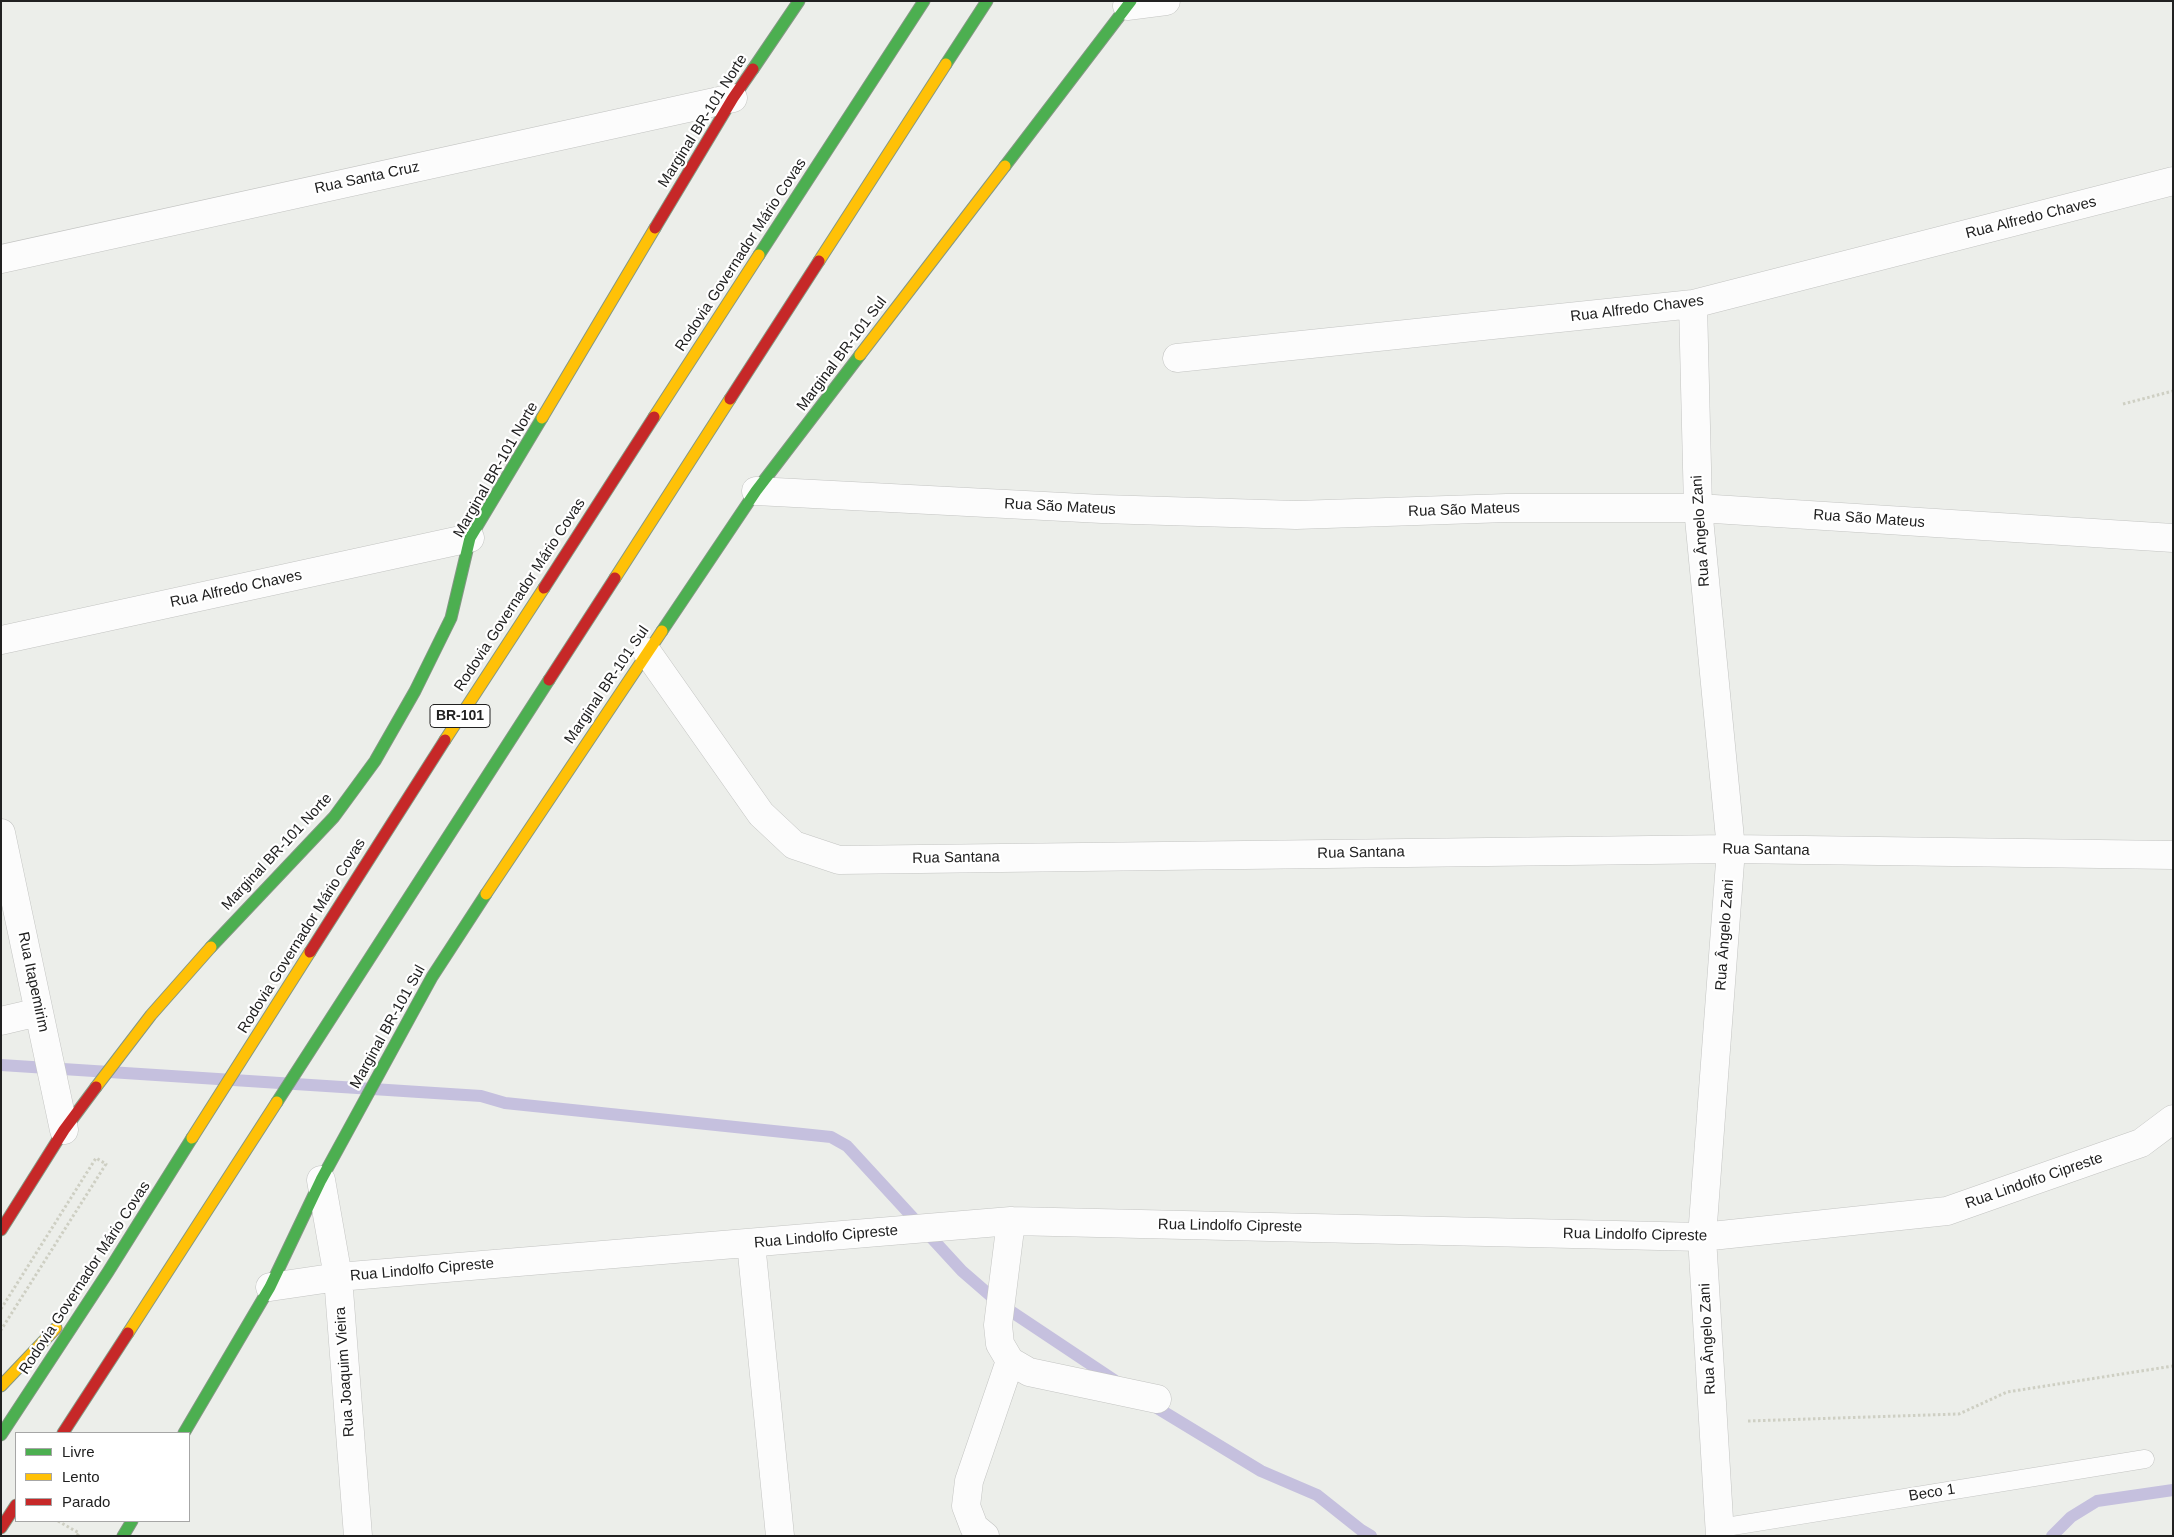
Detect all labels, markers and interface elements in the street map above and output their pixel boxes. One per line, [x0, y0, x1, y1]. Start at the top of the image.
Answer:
street label: Marginal BR-101 Norte [655, 51, 751, 191]
street label: Rodovia Governador Mário Covas [672, 155, 810, 355]
street label: Rua Santa Cruz [313, 158, 421, 198]
street label: Rua Alfredo Chaves [1964, 193, 2098, 243]
street label: Rua Alfredo Chaves [1569, 292, 1705, 326]
street label: Marginal BR-101 Sul [793, 293, 891, 415]
street label: Marginal BR-101 Norte [450, 399, 542, 541]
street label: Rua Ângelo Zani [1688, 475, 1714, 587]
street label: Rodovia Governador Mário Covas [451, 495, 589, 695]
street label: Rua São Mateus [1004, 495, 1116, 519]
street label: Rua São Mateus [1408, 499, 1520, 521]
street label: Rua São Mateus [1813, 506, 1925, 532]
street label: Rua Alfredo Chaves [168, 566, 304, 612]
street label: Marginal BR-101 Sul [561, 623, 653, 747]
road number: BR-101 [430, 704, 490, 728]
street label: Marginal BR-101 Norte [218, 790, 336, 914]
street label: Rodovia Governador Mário Covas [234, 835, 370, 1037]
street label: Rua Santana [1722, 840, 1810, 860]
street label: Rua Santana [1317, 843, 1405, 863]
street label: Rua Santana [912, 848, 1000, 868]
street label: Rua Ângelo Zani [1712, 879, 1738, 991]
street label: Rua Itapemirim [14, 930, 52, 1034]
street label: Marginal BR-101 Sul [347, 962, 429, 1092]
street label: Rua Lindolfo Cipreste [1963, 1149, 2105, 1213]
street label: Rodovia Governador Mário Covas [16, 1178, 154, 1378]
street label: Rua Lindolfo Cipreste [1158, 1216, 1302, 1236]
street label: Rua Lindolfo Cipreste [753, 1222, 899, 1252]
street label: Rua Lindolfo Cipreste [1563, 1225, 1707, 1245]
street label: Rua Lindolfo Cipreste [349, 1255, 495, 1285]
street label: Rua Ângelo Zani [1696, 1283, 1720, 1395]
street label: Rua Joaquim Vieira [331, 1306, 359, 1438]
legend [15, 1432, 190, 1522]
text: Livre [62, 1443, 95, 1460]
text: Lento [62, 1468, 100, 1485]
street label: Beco 1 [1908, 1480, 1956, 1506]
text: Parado [62, 1493, 110, 1510]

